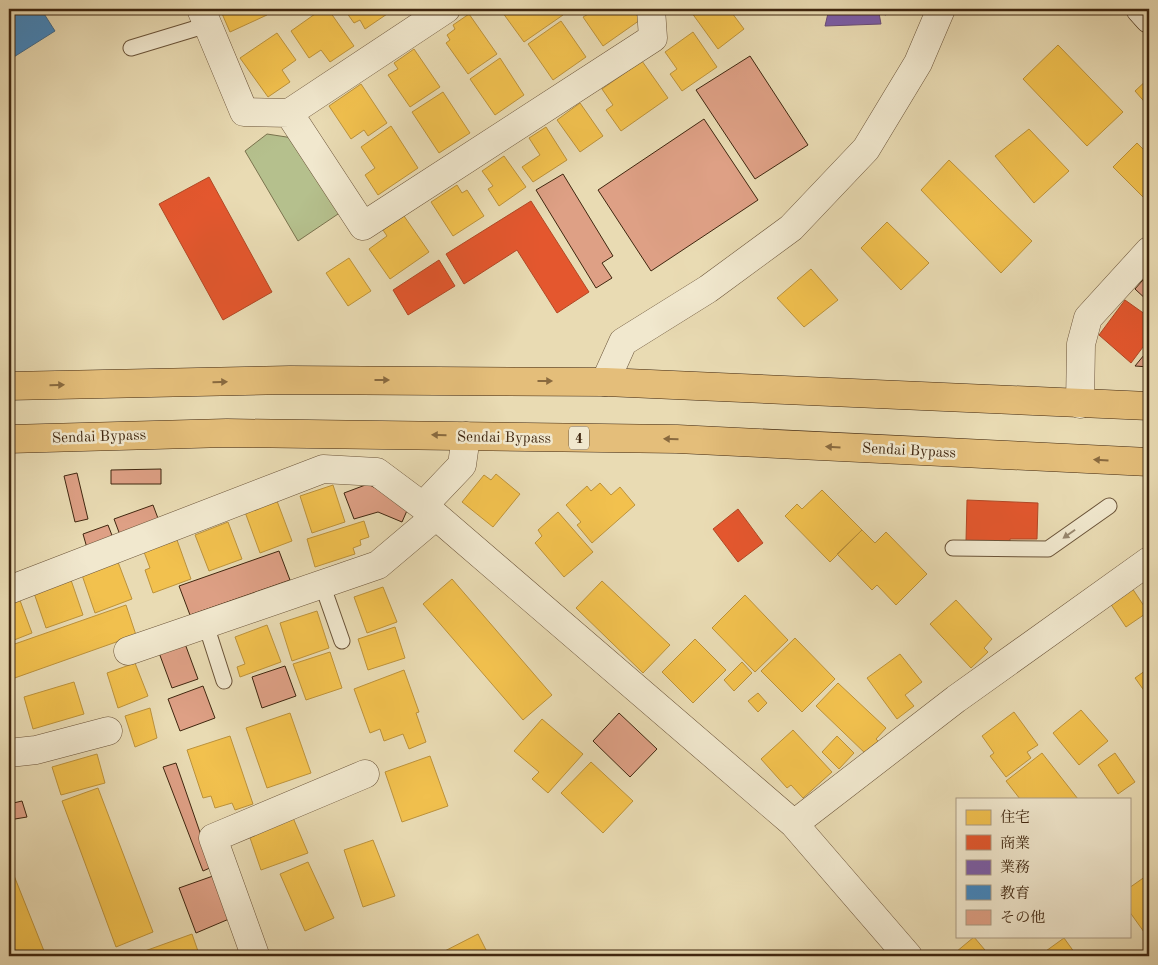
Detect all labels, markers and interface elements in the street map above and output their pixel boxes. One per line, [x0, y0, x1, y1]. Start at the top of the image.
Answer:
one-way arrow [212, 377, 228, 385]
one-way arrow [375, 377, 391, 385]
one-way arrow [537, 377, 553, 385]
one-way arrow [50, 381, 66, 389]
road number: 4 [569, 426, 589, 449]
street label: Sendai Bypass [52, 428, 146, 447]
street label: Sendai Bypass [457, 430, 551, 447]
one-way arrow [430, 431, 446, 439]
one-way arrow [663, 435, 679, 443]
one-way arrow [825, 442, 841, 450]
street label: Sendai Bypass [861, 442, 956, 461]
one-way arrow [1092, 455, 1108, 463]
one-way arrow [1062, 529, 1076, 539]
legend [956, 798, 1130, 938]
text: 住宅 [1000, 809, 1030, 826]
text: 商業 [1000, 835, 1030, 852]
text: 業務 [1000, 859, 1030, 876]
text: 教育 [1000, 885, 1030, 902]
text: その他 [1000, 909, 1045, 926]

